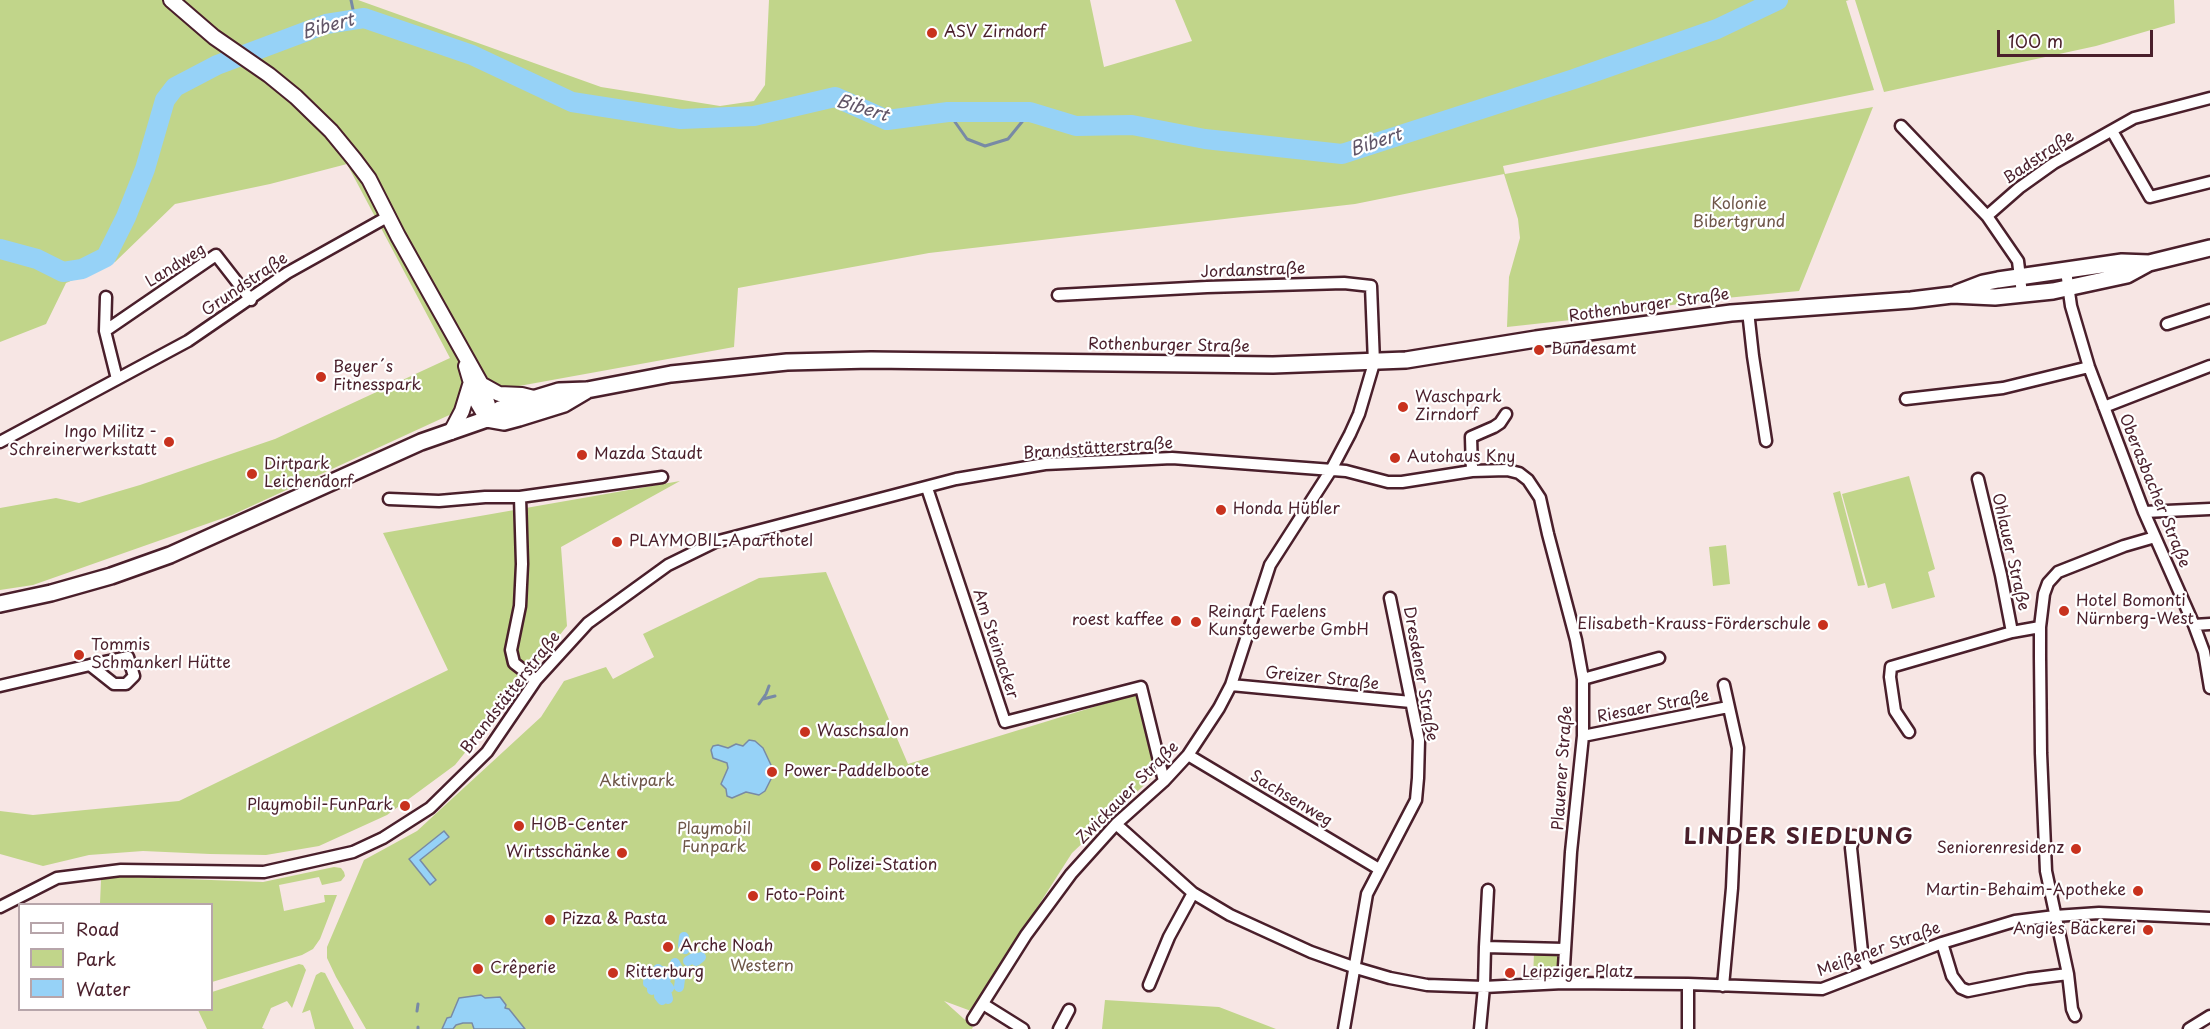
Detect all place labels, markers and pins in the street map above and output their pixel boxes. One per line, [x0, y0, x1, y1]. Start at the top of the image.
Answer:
place label: ASV Zirndorf [944, 23, 1046, 43]
marker: ASV Zirndorf [925, 26, 939, 40]
place label: Bundesamt [1551, 340, 1636, 360]
marker: Bundesamt [1532, 343, 1546, 357]
place label: Beyer´s Fitnesspark [333, 358, 421, 396]
marker: Beyer´s Fitnesspark [314, 370, 328, 384]
place label: Waschpark Zirndorf [1415, 388, 1502, 426]
marker: Waschpark Zirndorf [1396, 400, 1410, 414]
place label: Ingo Militz - Schreinerwerkstatt [9, 423, 157, 461]
marker: Ingo Militz - Schreinerwerkstatt [162, 435, 176, 449]
place label: Mazda Staudt [594, 445, 703, 465]
marker: Mazda Staudt [575, 448, 589, 462]
place label: Autohaus Kny [1407, 448, 1515, 468]
marker: Autohaus Kny [1388, 451, 1402, 465]
place label: Dirtpark Leichendorf [264, 455, 353, 493]
marker: Dirtpark Leichendorf [245, 467, 259, 481]
place label: Honda Hübler [1233, 500, 1340, 520]
marker: Honda Hübler [1214, 503, 1228, 517]
place label: PLAYMOBIL-Aparthotel [629, 532, 813, 552]
marker: PLAYMOBIL-Aparthotel [610, 535, 624, 549]
place label: Hotel Bomonti Nürnberg-West [2076, 592, 2194, 630]
place label: Reinart Faelens Kunstgewerbe GmbH [1208, 603, 1369, 641]
marker: Hotel Bomonti Nürnberg-West [2057, 604, 2071, 618]
place label: roest kaffee [1072, 611, 1164, 631]
marker: roest kaffee [1169, 614, 1183, 628]
marker: Reinart Faelens Kunstgewerbe GmbH [1189, 615, 1203, 629]
place label: Elisabeth-Krauss-Förderschule [1577, 615, 1811, 635]
marker: Elisabeth-Krauss-Förderschule [1816, 618, 1830, 632]
place label: Tommis Schmankerl Hütte [91, 636, 231, 674]
marker: Tommis Schmankerl Hütte [72, 648, 86, 662]
place label: Waschsalon [817, 722, 909, 742]
marker: Waschsalon [798, 725, 812, 739]
place label: Power-Paddelboote [784, 762, 929, 782]
marker: Power-Paddelboote [765, 765, 779, 779]
place label: Playmobil-FunPark [247, 796, 393, 816]
marker: Playmobil-FunPark [398, 799, 412, 813]
place label: HOB-Center [531, 816, 628, 836]
marker: HOB-Center [512, 819, 526, 833]
place label: Seniorenresidenz [1937, 839, 2064, 859]
marker: Seniorenresidenz [2069, 842, 2083, 856]
place label: Wirtsschänke [506, 843, 610, 863]
marker: Wirtsschänke [615, 846, 629, 860]
place label: Polizei-Station [828, 856, 937, 876]
marker: Polizei-Station [809, 859, 823, 873]
place label: Martin-Behaim-Apotheke [1926, 881, 2126, 901]
marker: Martin-Behaim-Apotheke [2131, 884, 2145, 898]
place label: Foto-Point [765, 886, 845, 906]
marker: Foto-Point [746, 889, 760, 903]
place label: Pizza & Pasta [562, 910, 667, 930]
marker: Pizza & Pasta [543, 913, 557, 927]
place label: Angies Bäckerei [2013, 920, 2136, 940]
marker: Angies Bäckerei [2141, 923, 2155, 937]
place label: Arche Noah [680, 937, 773, 957]
marker: Arche Noah [661, 940, 675, 954]
place label: Crêperie [490, 959, 556, 979]
marker: Crêperie [471, 962, 485, 976]
place label: Ritterburg [625, 963, 704, 983]
place label: Leipziger Platz [1522, 963, 1633, 983]
marker: Ritterburg [606, 966, 620, 980]
marker: Leipziger Platz [1503, 966, 1517, 980]

